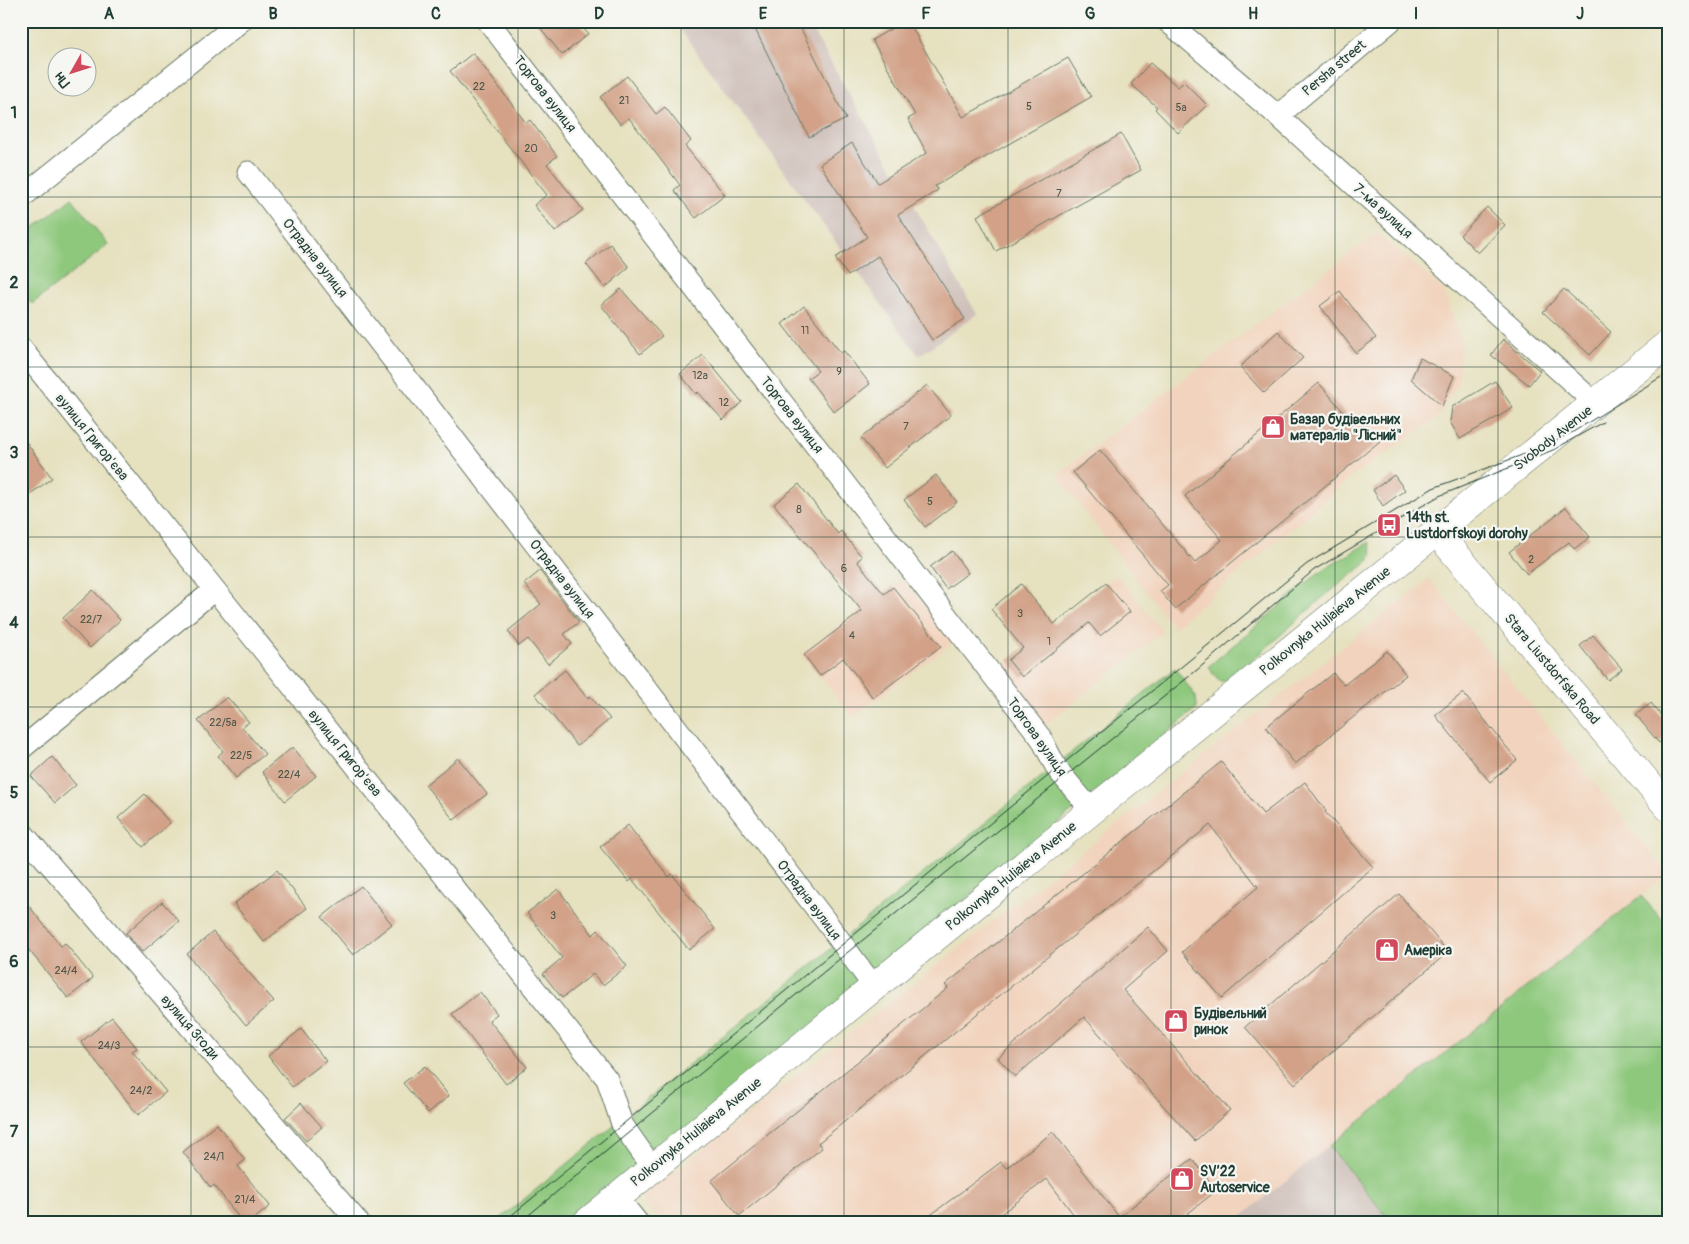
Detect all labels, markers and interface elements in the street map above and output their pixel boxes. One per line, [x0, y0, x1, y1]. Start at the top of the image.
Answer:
text: A [104, 4, 115, 24]
text: B [268, 4, 278, 24]
text: C [431, 4, 441, 24]
text: D [594, 4, 604, 24]
text: E [759, 4, 768, 24]
text: F [921, 4, 931, 24]
text: G [1085, 4, 1096, 24]
text: H [1248, 4, 1258, 24]
text: I [1414, 4, 1418, 24]
text: J [1576, 4, 1584, 24]
street label: Persha street [1299, 36, 1370, 100]
north arrow [48, 48, 98, 98]
street label: Торгова вулиця [510, 52, 580, 136]
text: Пн [51, 69, 74, 91]
house number: 22 [473, 80, 485, 93]
house number: 21 [619, 94, 629, 107]
house number: 5 [1026, 100, 1032, 113]
house number: 5а [1175, 101, 1187, 114]
text: 1 [11, 103, 17, 123]
house number: 20 [524, 142, 538, 155]
street label: 7-ма вулиця [1350, 180, 1416, 242]
house number: 7 [1056, 187, 1062, 200]
street label: Отрадна вулиця [279, 215, 351, 301]
text: 2 [10, 273, 19, 293]
house number: 11 [801, 324, 809, 337]
house number: 9 [836, 365, 842, 378]
house number: 12а [692, 369, 708, 382]
street label: Торгова вулиця [757, 373, 827, 457]
street label: вулиця Григор'єва [52, 390, 132, 484]
house number: 12 [719, 396, 729, 409]
street label: Svobody Avenue [1510, 402, 1596, 474]
place label: Базар будівельних матералів "Лісний" [1290, 411, 1402, 444]
shop icon: Базар будівельних матералів "Лісний" [1260, 414, 1286, 440]
house number: 7 [903, 420, 909, 433]
text: 3 [10, 443, 19, 463]
house number: 5 [927, 495, 933, 508]
house number: 8 [796, 503, 802, 516]
place label: 14th st. Lustdorfskoyi dorohy [1406, 509, 1528, 542]
bus stop icon: 14th st. Lustdorfskoyi dorohy [1376, 512, 1402, 538]
street label: Отрадна вулиця [526, 536, 598, 622]
house number: 2 [1528, 553, 1534, 566]
house number: 6 [841, 562, 847, 575]
street label: Polkovnyka Huliaieva Avenue [1256, 563, 1394, 679]
house number: 3 [1017, 607, 1023, 620]
street label: Stara Liustdorfska Road [1501, 610, 1603, 728]
text: 4 [9, 613, 19, 633]
house number: 22/7 [80, 613, 102, 626]
house number: 4 [849, 629, 856, 642]
house number: 1 [1047, 635, 1051, 648]
street label: Торгова вулиця [1004, 694, 1070, 780]
street label: вулиця Григор'єва [305, 706, 385, 800]
house number: 22/5а [209, 716, 237, 729]
house number: 22/5 [230, 749, 252, 762]
house number: 22/4 [278, 768, 301, 781]
text: 5 [10, 783, 19, 803]
street label: Polkovnyka Huliaieva Avenue [942, 818, 1080, 934]
street label: Отрадна вулиця [773, 857, 845, 943]
house number: 3 [550, 909, 556, 922]
shop icon: Амеріка [1374, 937, 1400, 963]
place label: Амеріка [1404, 942, 1453, 959]
text: 6 [9, 952, 19, 972]
house number: 24/4 [55, 964, 78, 977]
street label: вулиця Згоди [157, 991, 223, 1063]
place label: Будівельний ринок [1194, 1005, 1267, 1038]
shop icon: Будівельний ринок [1163, 1008, 1189, 1034]
house number: 24/3 [98, 1039, 120, 1052]
street label: Polkovnyka Huliaieva Avenue [627, 1074, 765, 1190]
house number: 24/2 [130, 1084, 152, 1097]
text: 7 [10, 1122, 19, 1142]
house number: 24/1 [204, 1150, 224, 1163]
place label: SV’22 Autoservice [1200, 1163, 1271, 1196]
shop icon: SV’22 Autoservice [1169, 1166, 1195, 1192]
house number: 21/4 [235, 1193, 256, 1206]

